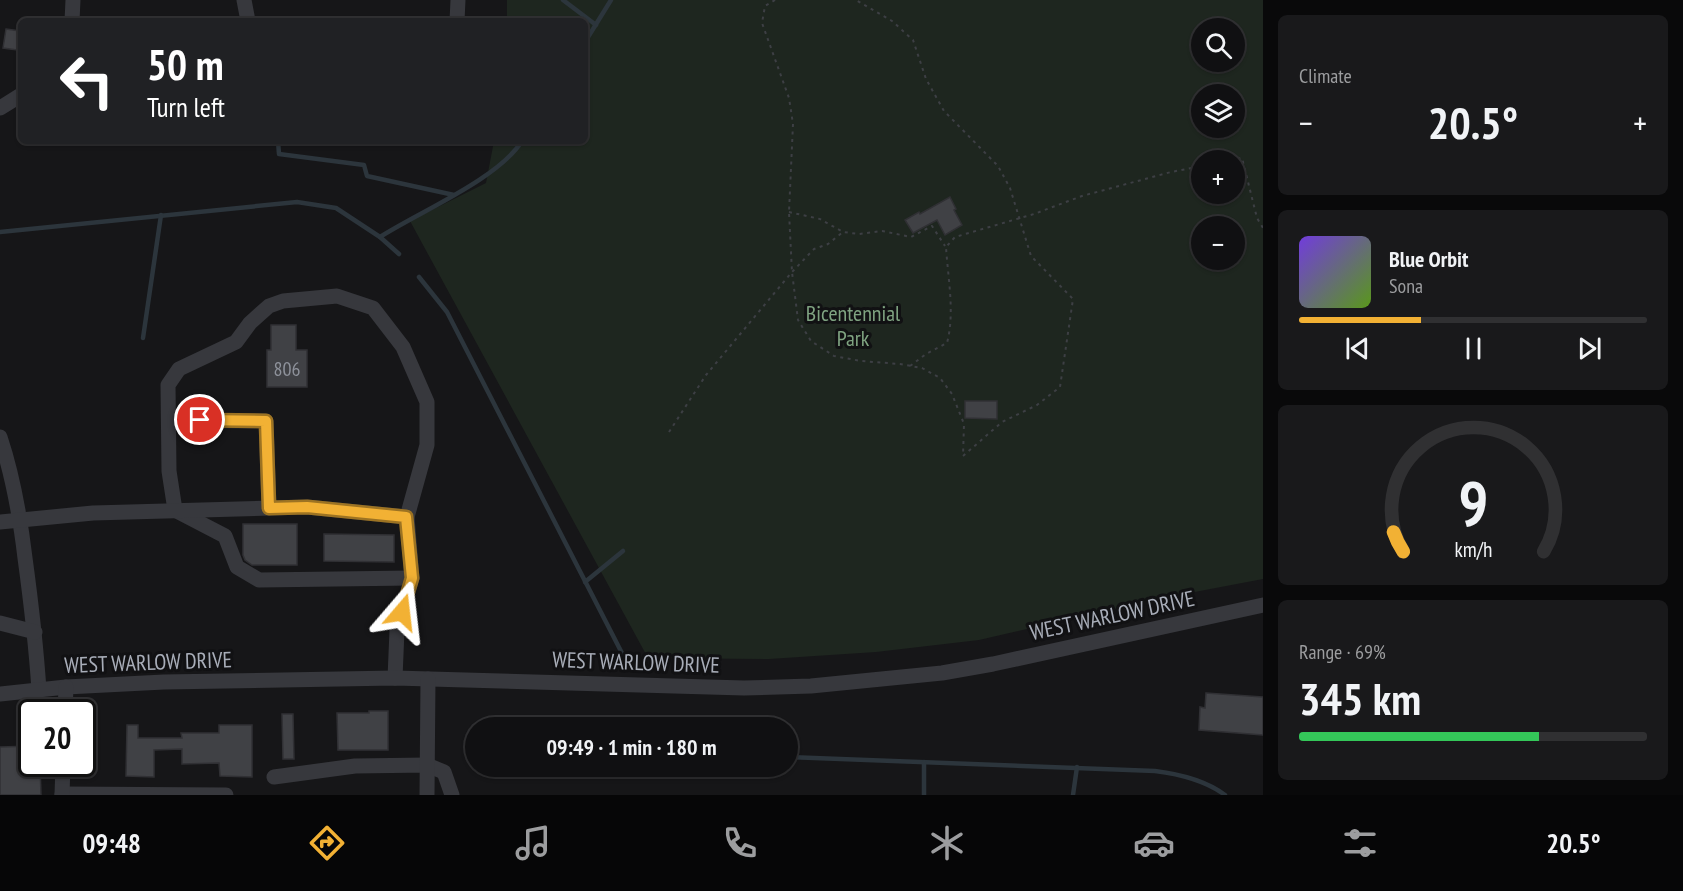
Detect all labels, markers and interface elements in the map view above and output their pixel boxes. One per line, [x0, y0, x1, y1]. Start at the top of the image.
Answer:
map controls [1191, 18, 1245, 270]
button: search [1191, 18, 1245, 72]
text: 50 m [147, 37, 224, 92]
icon: left [48, 42, 126, 120]
text: Climate [1299, 63, 1352, 89]
button: layers [1191, 84, 1245, 138]
text: Turn left [147, 90, 225, 124]
text: 20.5° [1428, 93, 1518, 151]
text: − [1299, 101, 1313, 144]
text: + [1633, 101, 1647, 144]
button: + [1191, 150, 1245, 204]
button: − [1191, 216, 1245, 270]
text: Blue Orbit [1389, 245, 1468, 273]
text: Sona [1389, 273, 1423, 299]
park label: Bicentennial Park [806, 299, 901, 352]
icon: previous [1341, 332, 1374, 365]
icon: pause [1457, 332, 1490, 365]
icon: next [1573, 332, 1606, 365]
house number: 806 [274, 356, 301, 382]
pin [174, 394, 225, 445]
icon: arrive [183, 403, 216, 436]
text: 9 [1458, 462, 1488, 543]
text: km/h [1454, 535, 1492, 563]
position arrow [370, 580, 434, 644]
street label: WEST WARLOW DRIVE [1027, 584, 1197, 646]
text: Range · 69% [1299, 639, 1386, 665]
street label: WEST WARLOW DRIVE [64, 645, 232, 679]
street label: WEST WARLOW DRIVE [552, 645, 720, 679]
text: 345 km [1299, 669, 1421, 727]
speed limit sign: 20 [18, 699, 96, 777]
text: 09:49 · 1 min · 180 m [546, 733, 717, 761]
icon: directions [306, 822, 348, 864]
icon: music [512, 822, 554, 864]
icon: phone [719, 822, 761, 864]
icon: climate [926, 822, 968, 864]
icon: car [1133, 822, 1175, 864]
icon: filters [1339, 822, 1381, 864]
text: 09:48 [82, 826, 141, 860]
text: 20.5° [1546, 826, 1601, 860]

